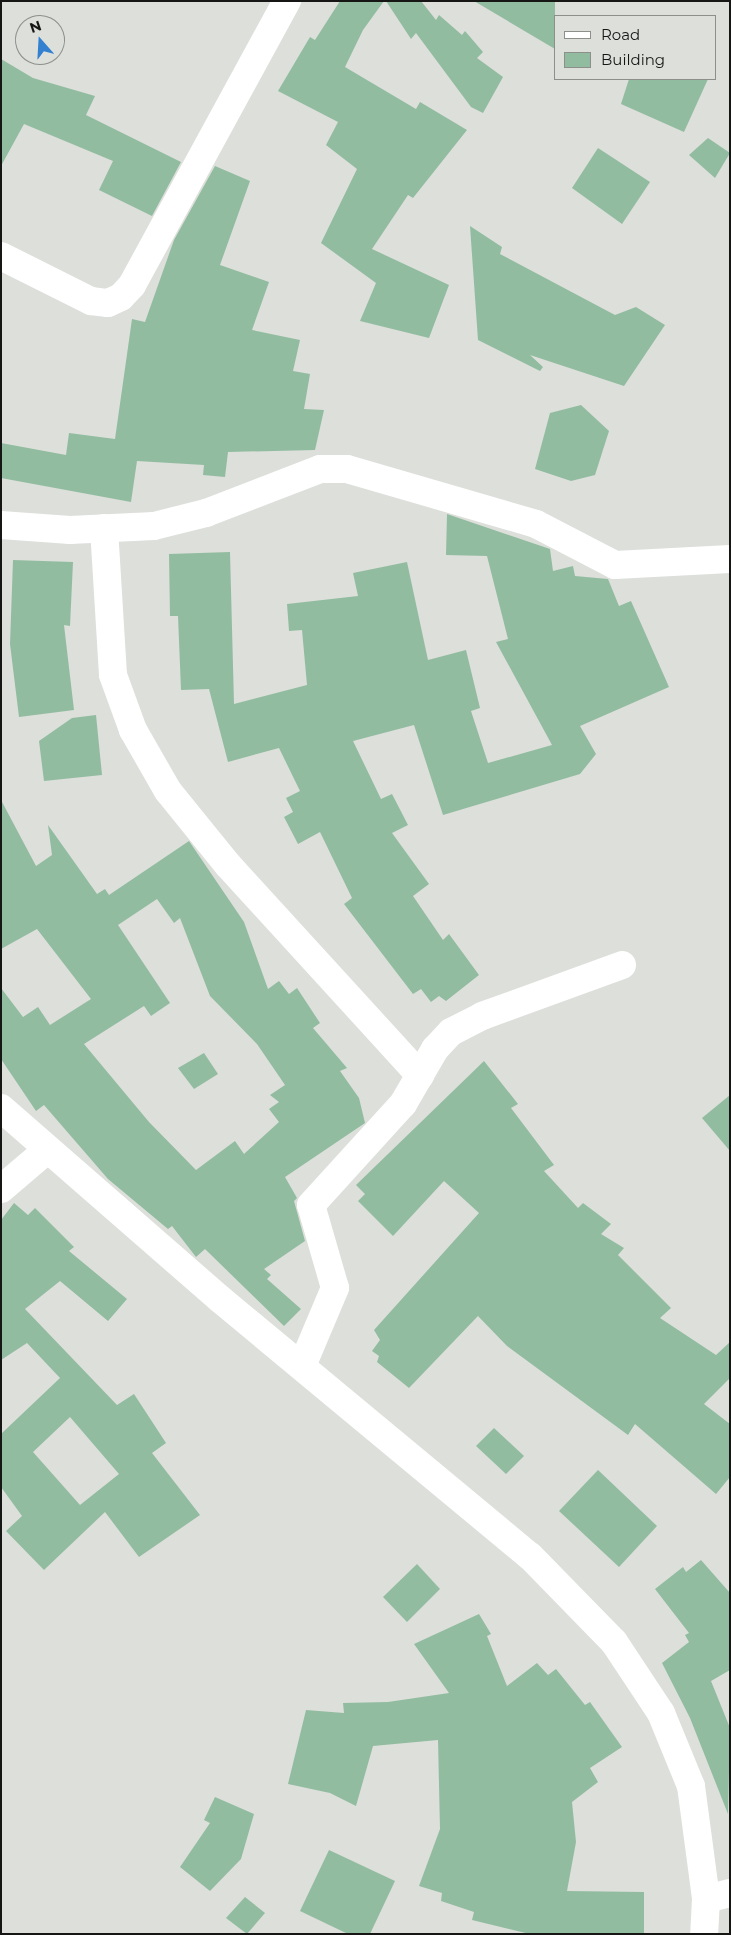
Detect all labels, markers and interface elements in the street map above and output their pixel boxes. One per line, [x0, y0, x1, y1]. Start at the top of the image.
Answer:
north arrow [15, 15, 65, 65]
legend [554, 15, 716, 80]
text: N [27, 16, 44, 37]
text: Road [601, 25, 640, 44]
text: Building [601, 50, 665, 69]

